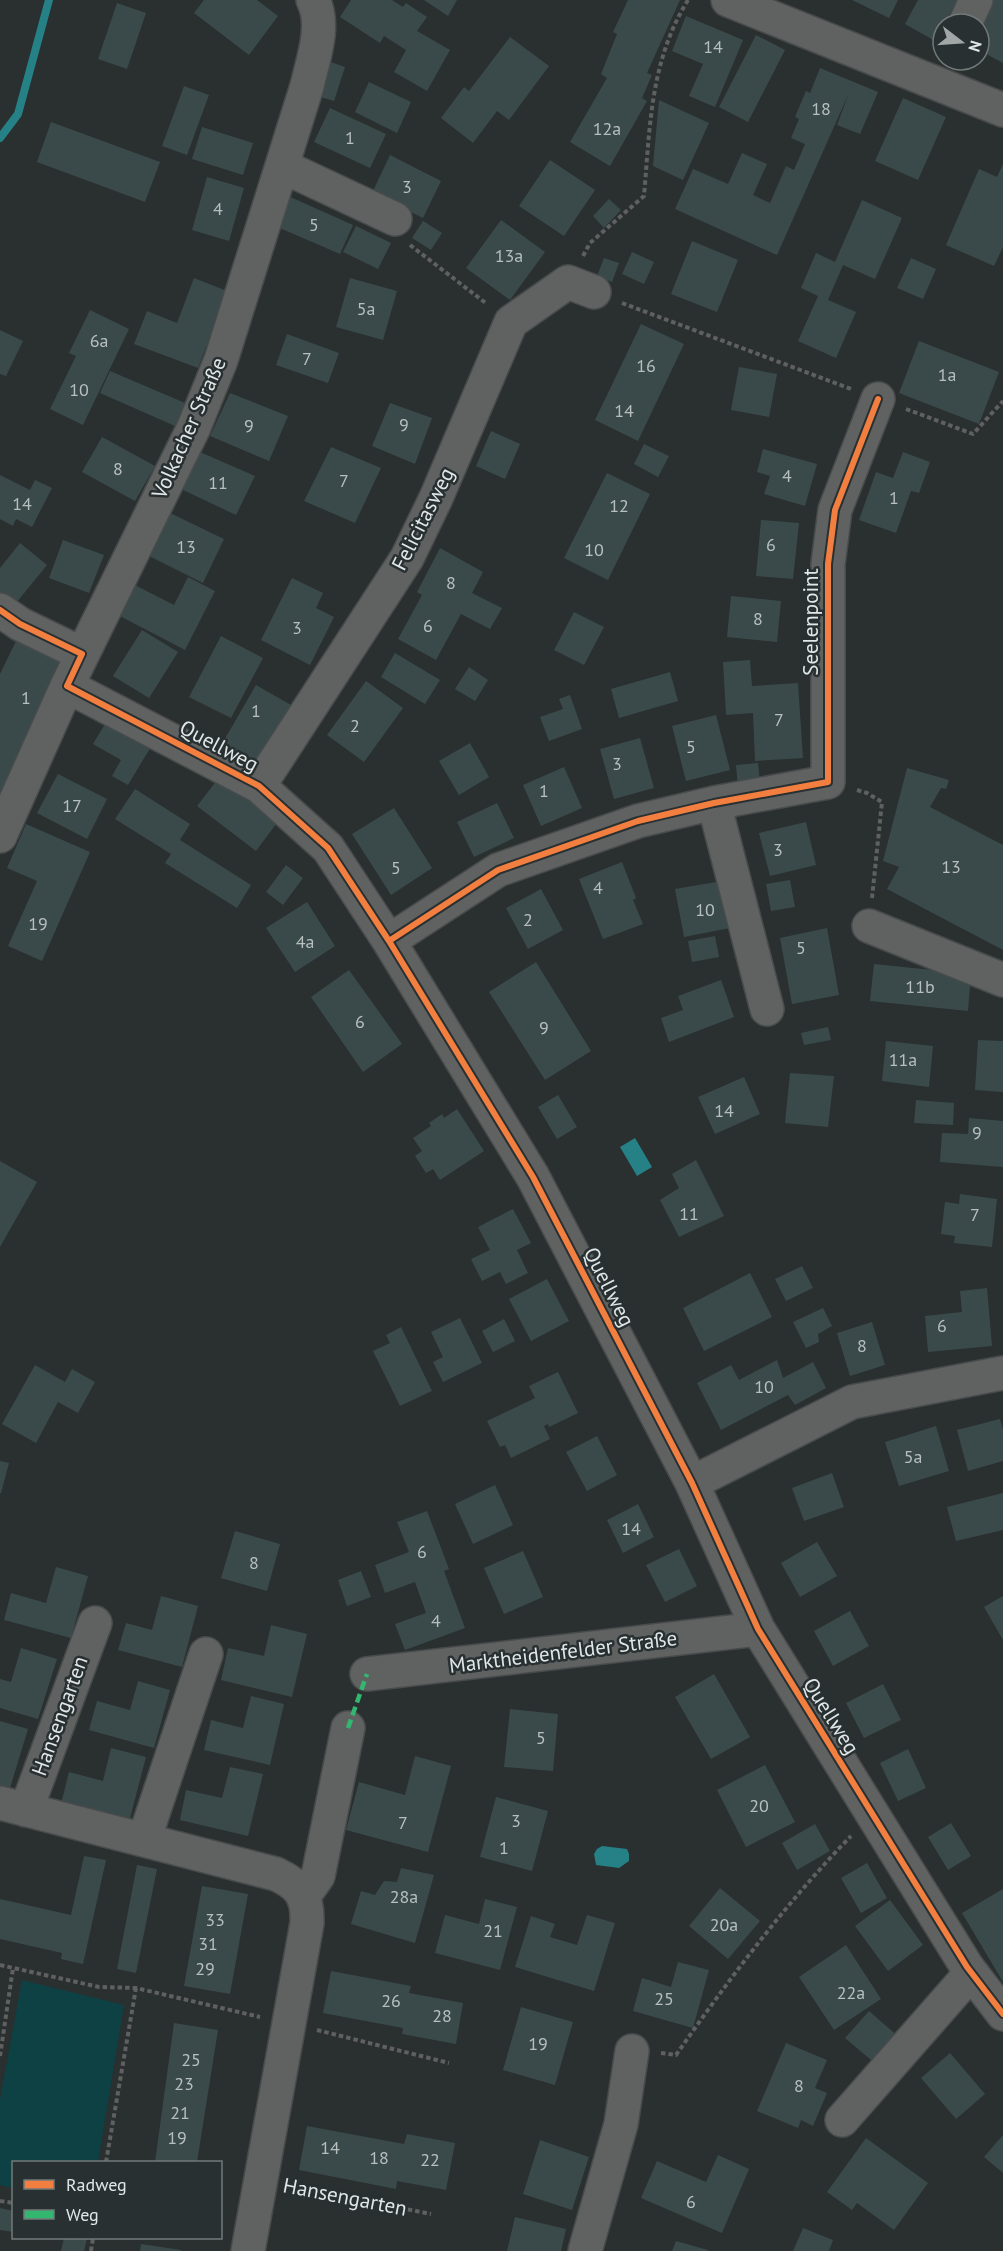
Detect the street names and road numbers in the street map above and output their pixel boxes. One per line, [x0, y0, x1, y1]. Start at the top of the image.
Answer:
street label: Volkacher Straße [145, 353, 232, 504]
street label: Felicitasweg [385, 463, 460, 575]
street label: Seelenpoint [797, 568, 824, 676]
street label: Quellweg [175, 714, 263, 778]
street label: Quellweg [578, 1243, 641, 1331]
street label: Marktheidenfelder Straße [447, 1624, 678, 1679]
street label: Hansengarten [25, 1652, 94, 1779]
street label: Quellweg [797, 1672, 866, 1759]
street label: Hansengarten [281, 2171, 409, 2222]

